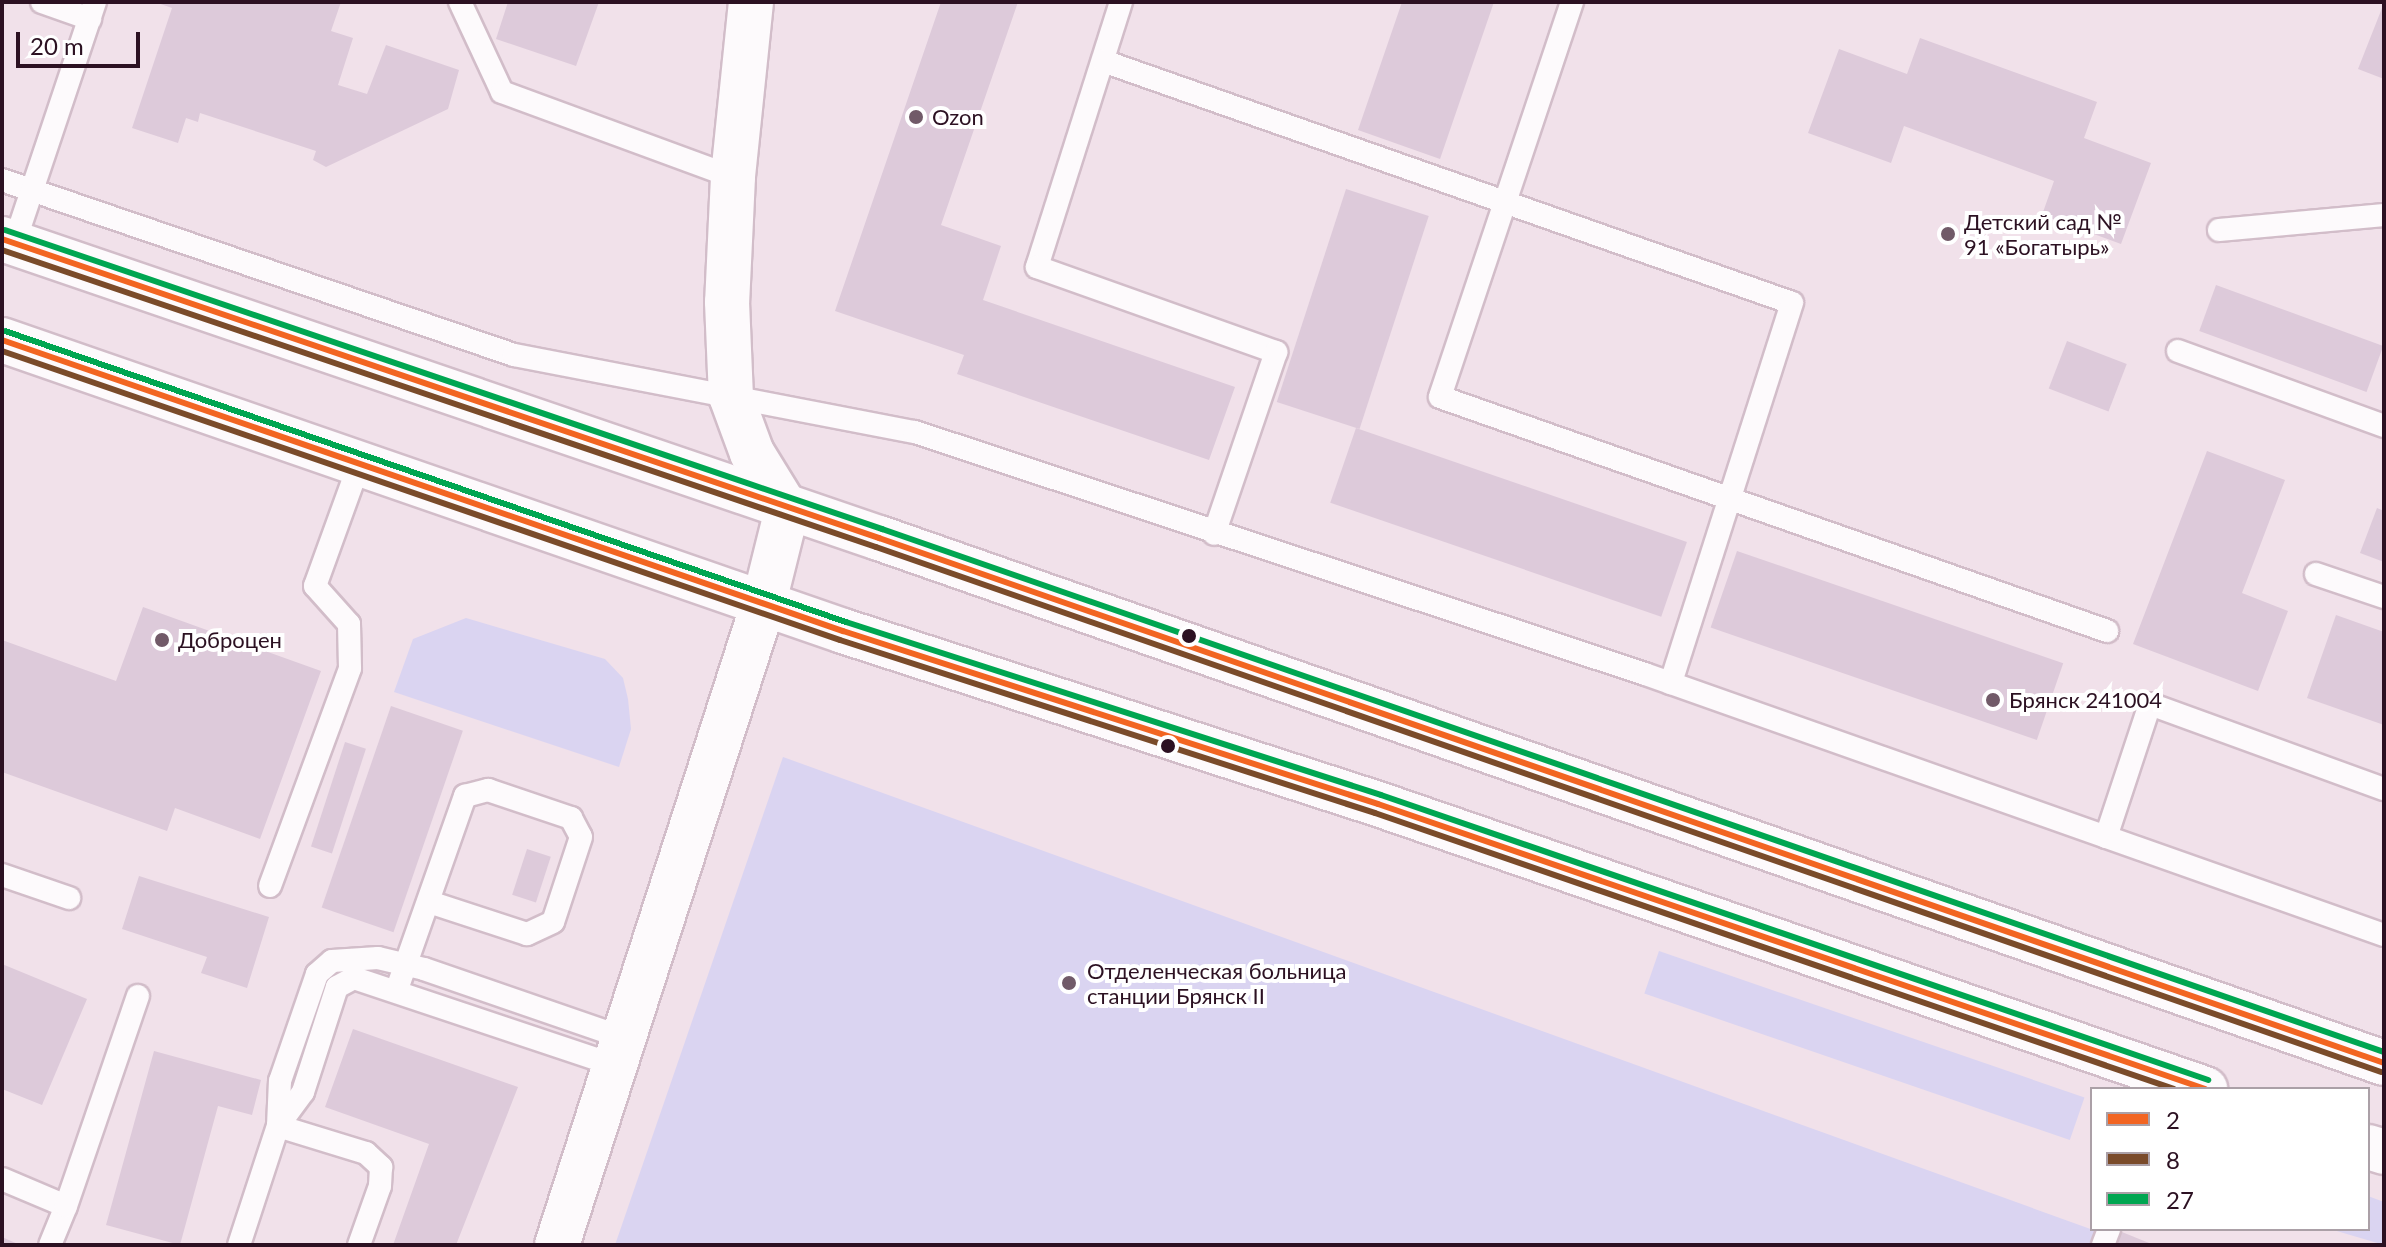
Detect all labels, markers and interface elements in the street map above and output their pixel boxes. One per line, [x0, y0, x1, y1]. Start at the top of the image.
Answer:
scale bar [20, 16, 144, 66]
text: 20 m [30, 31, 84, 60]
place label: Ozon [932, 104, 984, 130]
marker: Ozon [907, 108, 925, 126]
place label: Детский сад № 91 «Богатырь» [1964, 208, 2122, 260]
marker: Детский сад № 91 «Богатырь» [1939, 225, 1957, 243]
place label: Доброцен [178, 627, 282, 653]
unlabelled marker [1181, 628, 1197, 644]
marker: Доброцен [153, 631, 171, 649]
place label: Брянск 241004 [2009, 687, 2162, 713]
marker: Брянск 241004 [1984, 691, 2002, 709]
unlabelled marker [1160, 738, 1176, 754]
place label: Отделенческая больница станции Брянск II [1087, 957, 1346, 1008]
marker: Отделенческая больница станции Брянск II [1058, 972, 1080, 994]
legend [2090, 1087, 2370, 1231]
text: 2 [2166, 1105, 2180, 1134]
text: 8 [2166, 1145, 2180, 1174]
text: 27 [2166, 1185, 2194, 1214]

